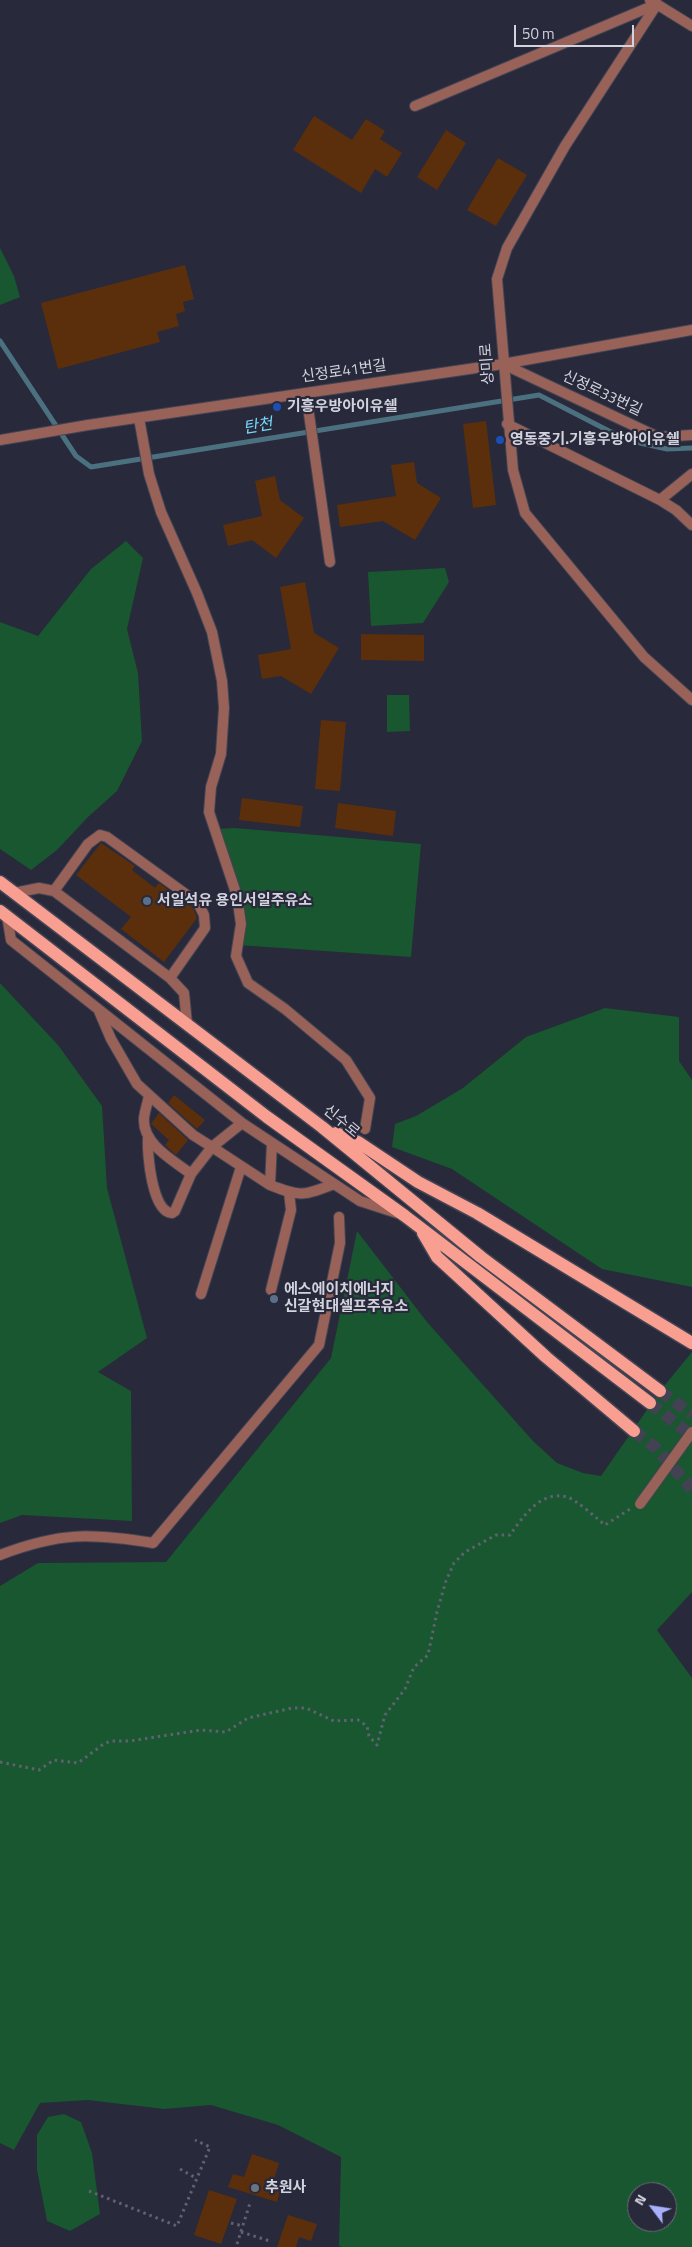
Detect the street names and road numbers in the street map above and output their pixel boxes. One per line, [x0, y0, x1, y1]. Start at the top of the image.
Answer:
street label: 상미로 [478, 343, 498, 385]
street label: 신정로41번길 [300, 357, 388, 387]
street label: 신정로33번길 [559, 368, 645, 420]
street label: 신수로 [319, 1102, 363, 1142]

